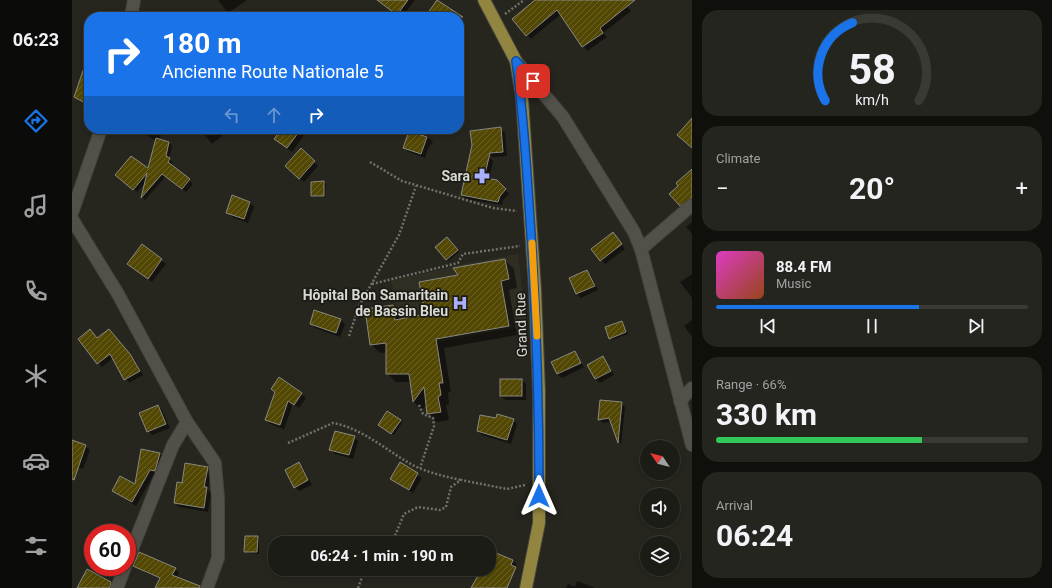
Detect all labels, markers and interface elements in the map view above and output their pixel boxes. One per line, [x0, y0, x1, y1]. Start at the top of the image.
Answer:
text: 180 m [162, 27, 241, 60]
icon: right [96, 28, 148, 80]
text: 06:23 [13, 29, 59, 50]
text: 58 [848, 45, 896, 94]
text: Ancienne Route Nationale 5 [162, 61, 384, 82]
pin [516, 64, 550, 98]
icon: arrive [522, 70, 544, 92]
text: km/h [855, 91, 889, 107]
icon: left [221, 104, 243, 126]
icon: ahead [263, 104, 285, 126]
icon: right [305, 104, 327, 126]
icon: directions [22, 107, 50, 135]
text: Climate [716, 151, 760, 166]
pharmacy icon: Sara [473, 167, 491, 185]
place label: Sara [441, 168, 470, 184]
text: 20° [849, 171, 895, 206]
text: − [716, 176, 729, 201]
text: + [1016, 176, 1028, 201]
icon: music [22, 192, 50, 220]
text: 88.4 FM [776, 258, 831, 276]
text: Music [776, 276, 811, 291]
icon: phone [22, 277, 50, 305]
place label: Hôpital Bon Samaritain de Bassin Bleu [303, 287, 448, 319]
street label: Grand Rue [512, 292, 530, 358]
hospital icon: Hôpital Bon Samaritain de Bassin Bleu [451, 294, 469, 312]
icon: previous [757, 315, 779, 337]
icon: pause [861, 315, 883, 337]
icon: next [965, 315, 987, 337]
icon: climate [22, 362, 50, 390]
text: Range · 66% [716, 377, 786, 392]
text: 330 km [716, 397, 817, 432]
north arrow [640, 440, 680, 480]
map controls [640, 440, 680, 576]
icon: car [22, 447, 50, 475]
position arrow [518, 475, 560, 517]
button: sound [640, 488, 680, 528]
text: Arrival [716, 498, 753, 513]
text: 06:24 [716, 518, 793, 553]
speed limit sign: 60 [84, 524, 136, 576]
icon: filters [22, 532, 50, 560]
button: layers [640, 536, 680, 576]
text: 06:24 · 1 min · 190 m [311, 547, 453, 565]

